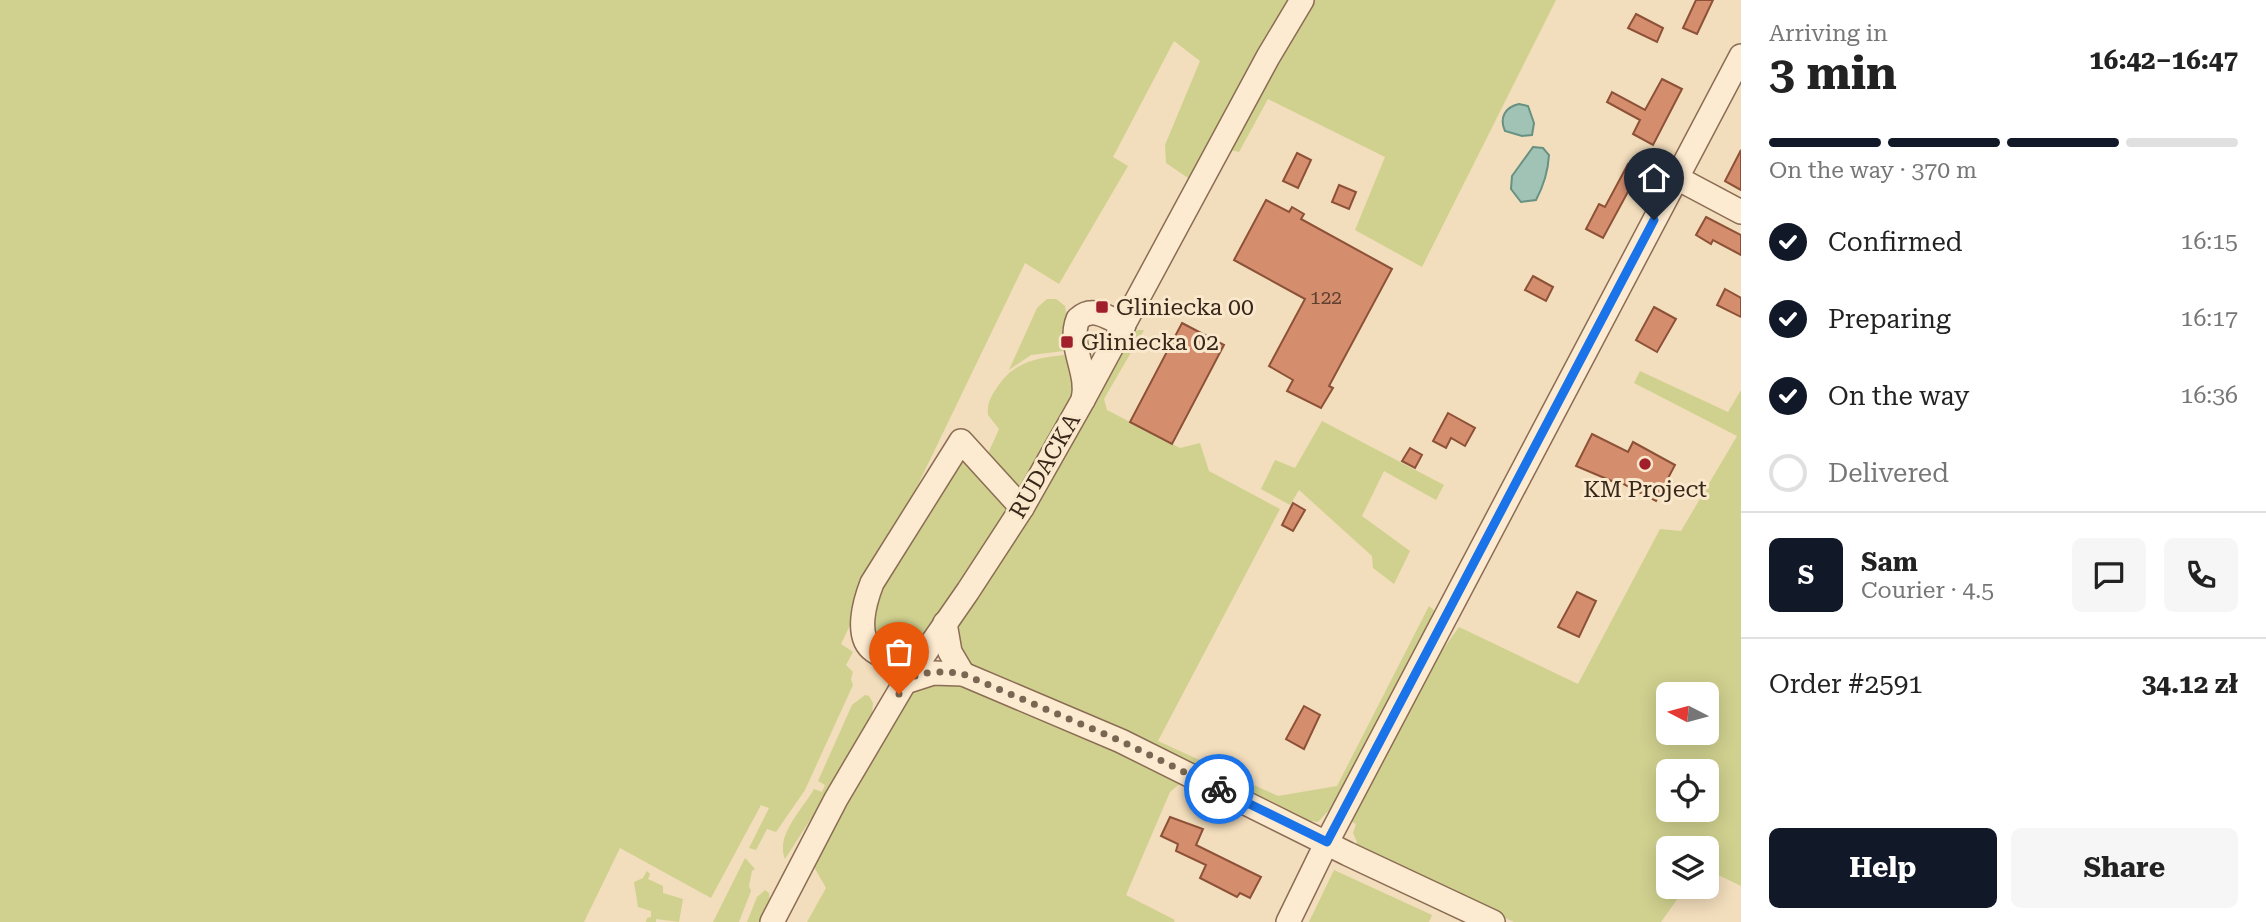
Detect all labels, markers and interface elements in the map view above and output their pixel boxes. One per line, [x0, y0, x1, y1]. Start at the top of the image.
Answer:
text: Arriving in [1769, 20, 1888, 47]
text: 16:42–16:47 [2089, 45, 2238, 75]
text: 3 min [1769, 46, 1897, 100]
pin [1624, 148, 1684, 220]
text: On the way · 370 m [1769, 157, 1977, 184]
icon: home [1635, 159, 1673, 197]
icon: check [1769, 223, 1807, 261]
text: Confirmed [1828, 227, 1963, 257]
text: 16:15 [2181, 228, 2238, 255]
house number: 122 [1310, 286, 1342, 309]
place label: Gliniecka 00 [1116, 294, 1254, 321]
marker: Gliniecka 00 [1094, 299, 1110, 315]
icon: check [1769, 300, 1807, 338]
text: Preparing [1828, 304, 1951, 334]
text: 16:17 [2181, 305, 2238, 332]
place label: Gliniecka 02 [1081, 329, 1219, 356]
marker: Gliniecka 02 [1059, 334, 1075, 350]
icon: check [1769, 377, 1807, 415]
text: On the way [1828, 381, 1969, 411]
text: 16:36 [2181, 382, 2238, 409]
street label: RUDACKA [1004, 409, 1086, 523]
marker: KM Project [1637, 456, 1653, 472]
text: Delivered [1828, 458, 1949, 488]
place label: KM Project [1583, 476, 1707, 503]
button: chat [2072, 538, 2146, 612]
button: phone [2164, 538, 2238, 612]
text: Sam [1861, 547, 1918, 577]
text: S [1798, 560, 1814, 590]
text: Courier · 4.5 [1861, 577, 1994, 604]
pin [869, 622, 929, 694]
icon: bag [880, 633, 918, 671]
text: Order #2591 [1769, 669, 1923, 699]
text: 34.12 zł [2142, 669, 2238, 699]
north arrow [1656, 682, 1718, 746]
map controls [1656, 682, 1719, 899]
courier [1184, 754, 1254, 824]
button: locate [1656, 759, 1719, 822]
icon: bike [1200, 770, 1238, 808]
button: Help [1769, 828, 1997, 908]
button: Share [2011, 828, 2238, 908]
button: layers [1656, 836, 1719, 899]

